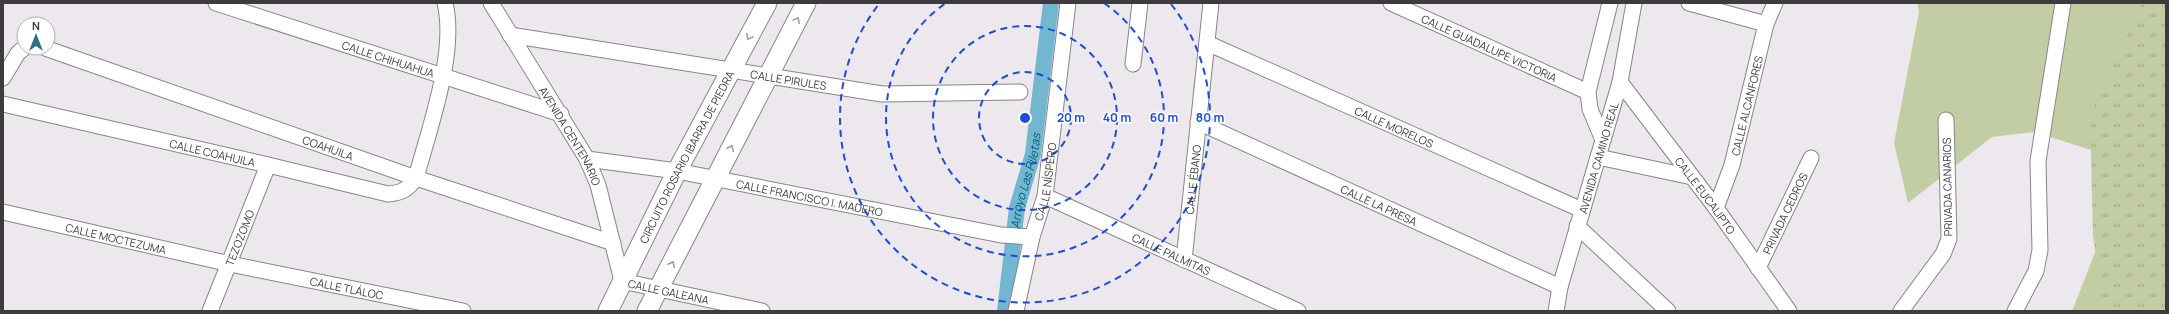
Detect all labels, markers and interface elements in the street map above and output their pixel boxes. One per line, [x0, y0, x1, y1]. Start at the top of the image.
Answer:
street label: CALLE GUADALUPE VICTORIA [1419, 10, 1560, 85]
north arrow [16, 16, 56, 56]
one-way arrow [792, 17, 800, 25]
text: N [32, 18, 40, 33]
one-way arrow [746, 33, 753, 40]
street label: CALLE CHIHUAHUA [340, 37, 436, 80]
street label: CALLE ALCANFORES [1727, 54, 1766, 157]
street label: CALLE PIRULES [749, 66, 828, 93]
street label: CIRCUITO ROSARIO IBARRA DE PIEDRA [635, 68, 737, 246]
street label: AVENIDA CENTENARIO [536, 83, 605, 188]
street label: AVENIDA CAMINO REAL [1574, 100, 1621, 215]
street label: CALLE MORELOS [1352, 102, 1436, 151]
text: 20 m [1057, 109, 1085, 126]
text: 40 m [1103, 109, 1131, 126]
text: 60 m [1150, 109, 1178, 126]
text: 80 m [1196, 109, 1224, 126]
centre of rings [1018, 111, 1032, 125]
street label: COAHUILA [301, 131, 356, 163]
water label: Arroyo Las Piletas [1006, 131, 1044, 229]
street label: CALLE COAHUILA [168, 135, 257, 169]
street label: PRIVADA CANARIOS [1939, 137, 1955, 236]
street label: CALLE NÍSPERO [1030, 142, 1059, 222]
street label: CALLE ÉBANO [1181, 144, 1204, 215]
one-way arrow [726, 145, 733, 152]
street label: CALLE EUCALIPTO [1672, 154, 1739, 237]
street label: PRIVADA CEDROS [1758, 170, 1811, 256]
street label: CALLE FRANCISCO I. MADERO [735, 175, 884, 219]
street label: CALLE LA PRESA [1338, 181, 1420, 228]
street label: TEZOZOMO [221, 207, 257, 268]
street label: CALLE MOCTEZUMA [64, 219, 168, 257]
street label: CALLE PALMITAS [1130, 229, 1213, 278]
one-way arrow [667, 261, 675, 268]
street label: CALLE TLÁLOC [309, 273, 385, 302]
street label: CALLE GALEANA [627, 275, 710, 307]

